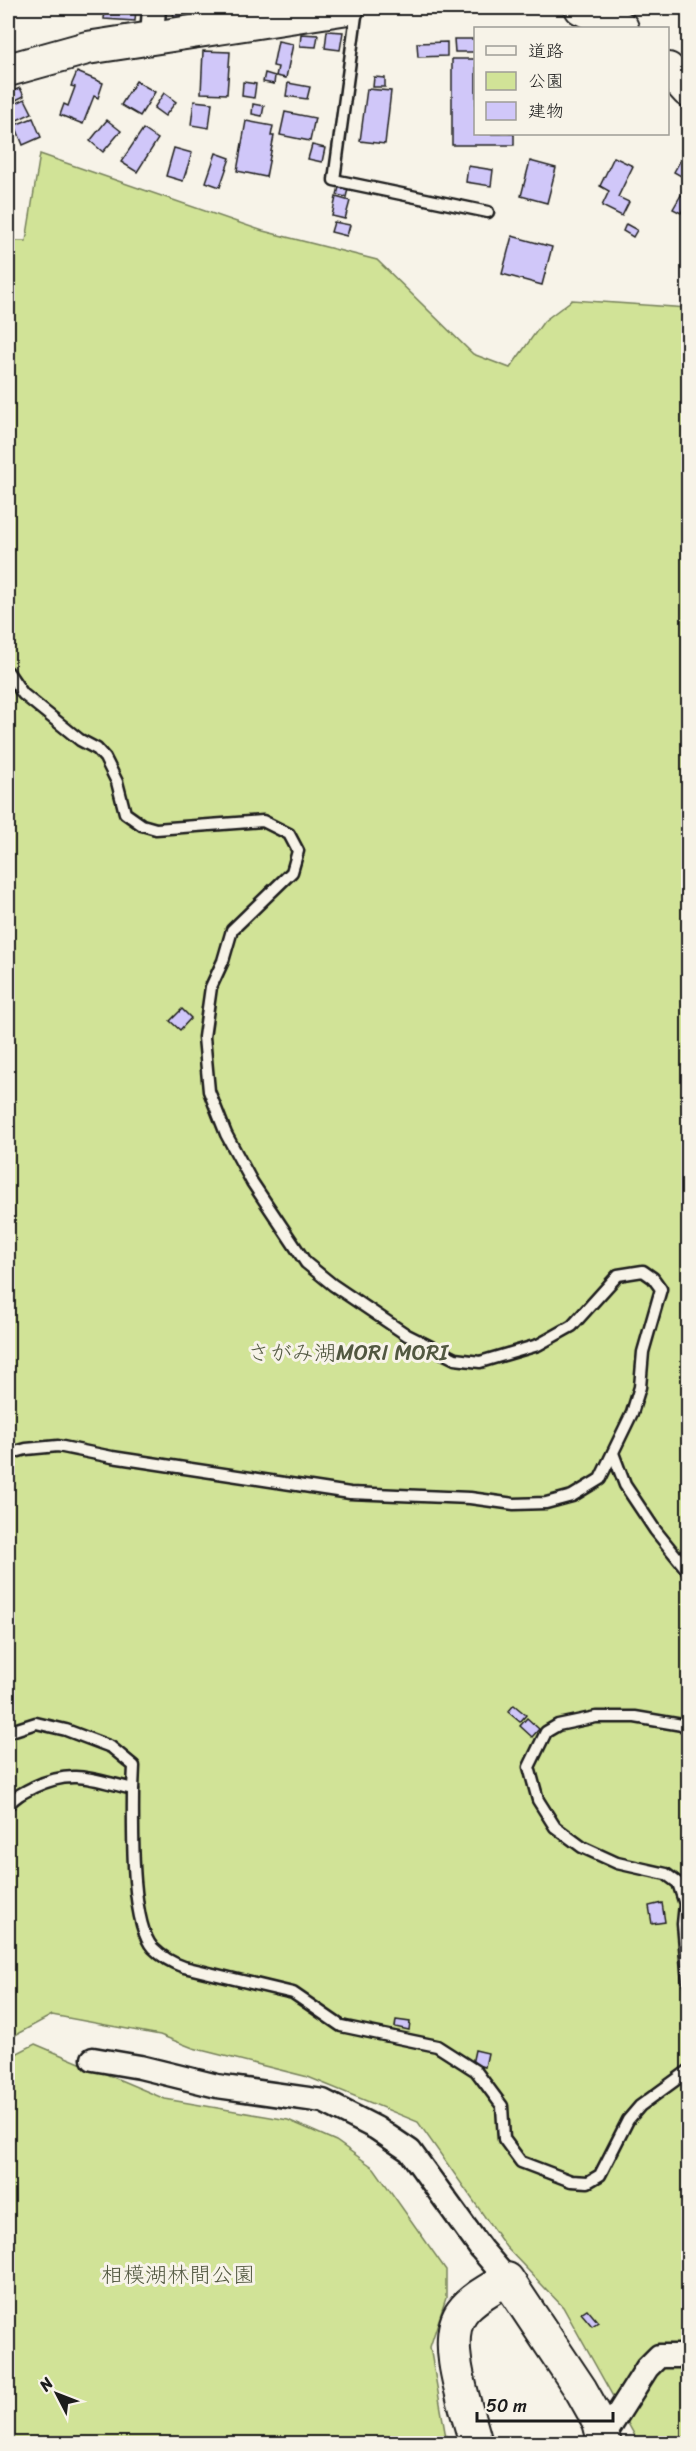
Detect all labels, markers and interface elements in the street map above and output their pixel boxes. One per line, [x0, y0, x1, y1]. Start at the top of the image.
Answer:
legend [474, 27, 669, 135]
text: 道路 [528, 35, 564, 67]
text: 公園 [528, 65, 564, 97]
text: 建物 [528, 95, 564, 127]
park label: さがみ湖MORI MORI [248, 1333, 449, 1372]
park label: 相模湖林間公園 [101, 2255, 255, 2294]
north arrow [27, 2364, 87, 2424]
text: N [31, 2370, 61, 2399]
scale bar [477, 2385, 614, 2423]
text: 50 m [486, 2390, 527, 2422]

